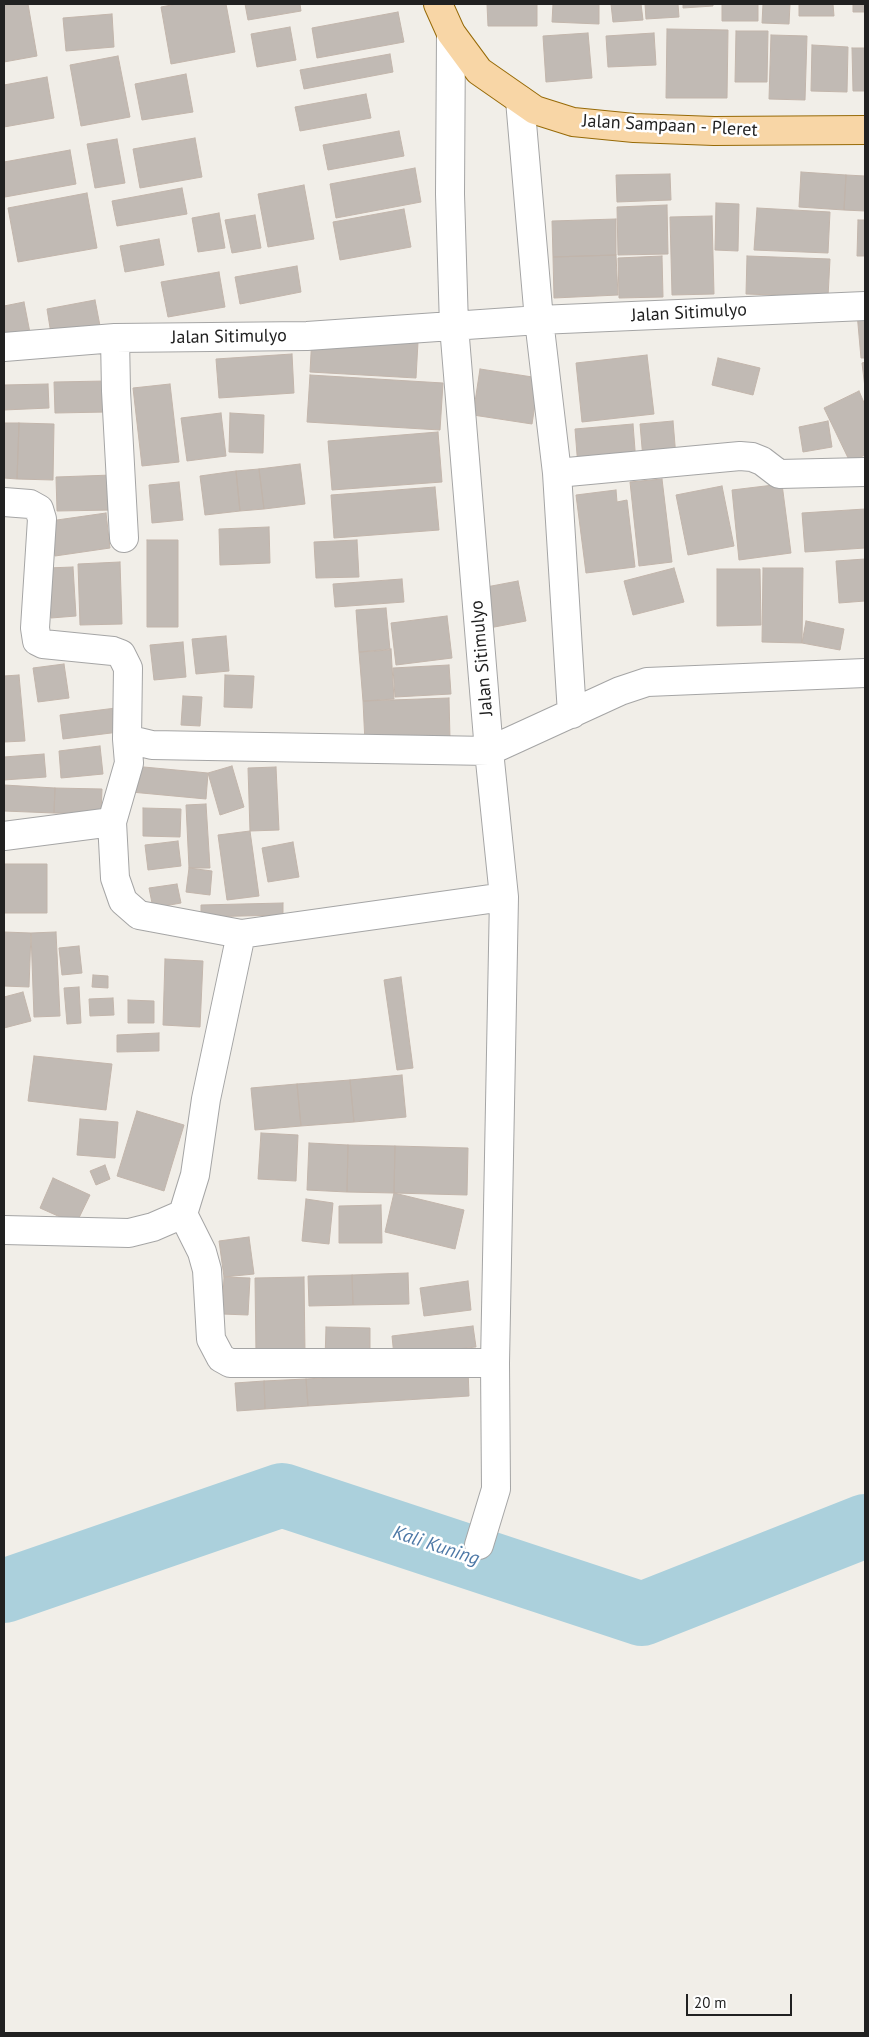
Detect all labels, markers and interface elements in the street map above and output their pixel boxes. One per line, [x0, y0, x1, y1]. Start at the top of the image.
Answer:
street label: Jalan Sampaan - Pleret [582, 111, 758, 141]
street label: Jalan Sitimulyo [631, 299, 747, 327]
street label: Jalan Sitimulyo [171, 325, 287, 349]
street label: Jalan Sitimulyo [466, 599, 498, 717]
water label: Kali Kuning [390, 1521, 482, 1571]
scale bar [689, 1984, 795, 2016]
text: 20 m [694, 1993, 727, 2012]

